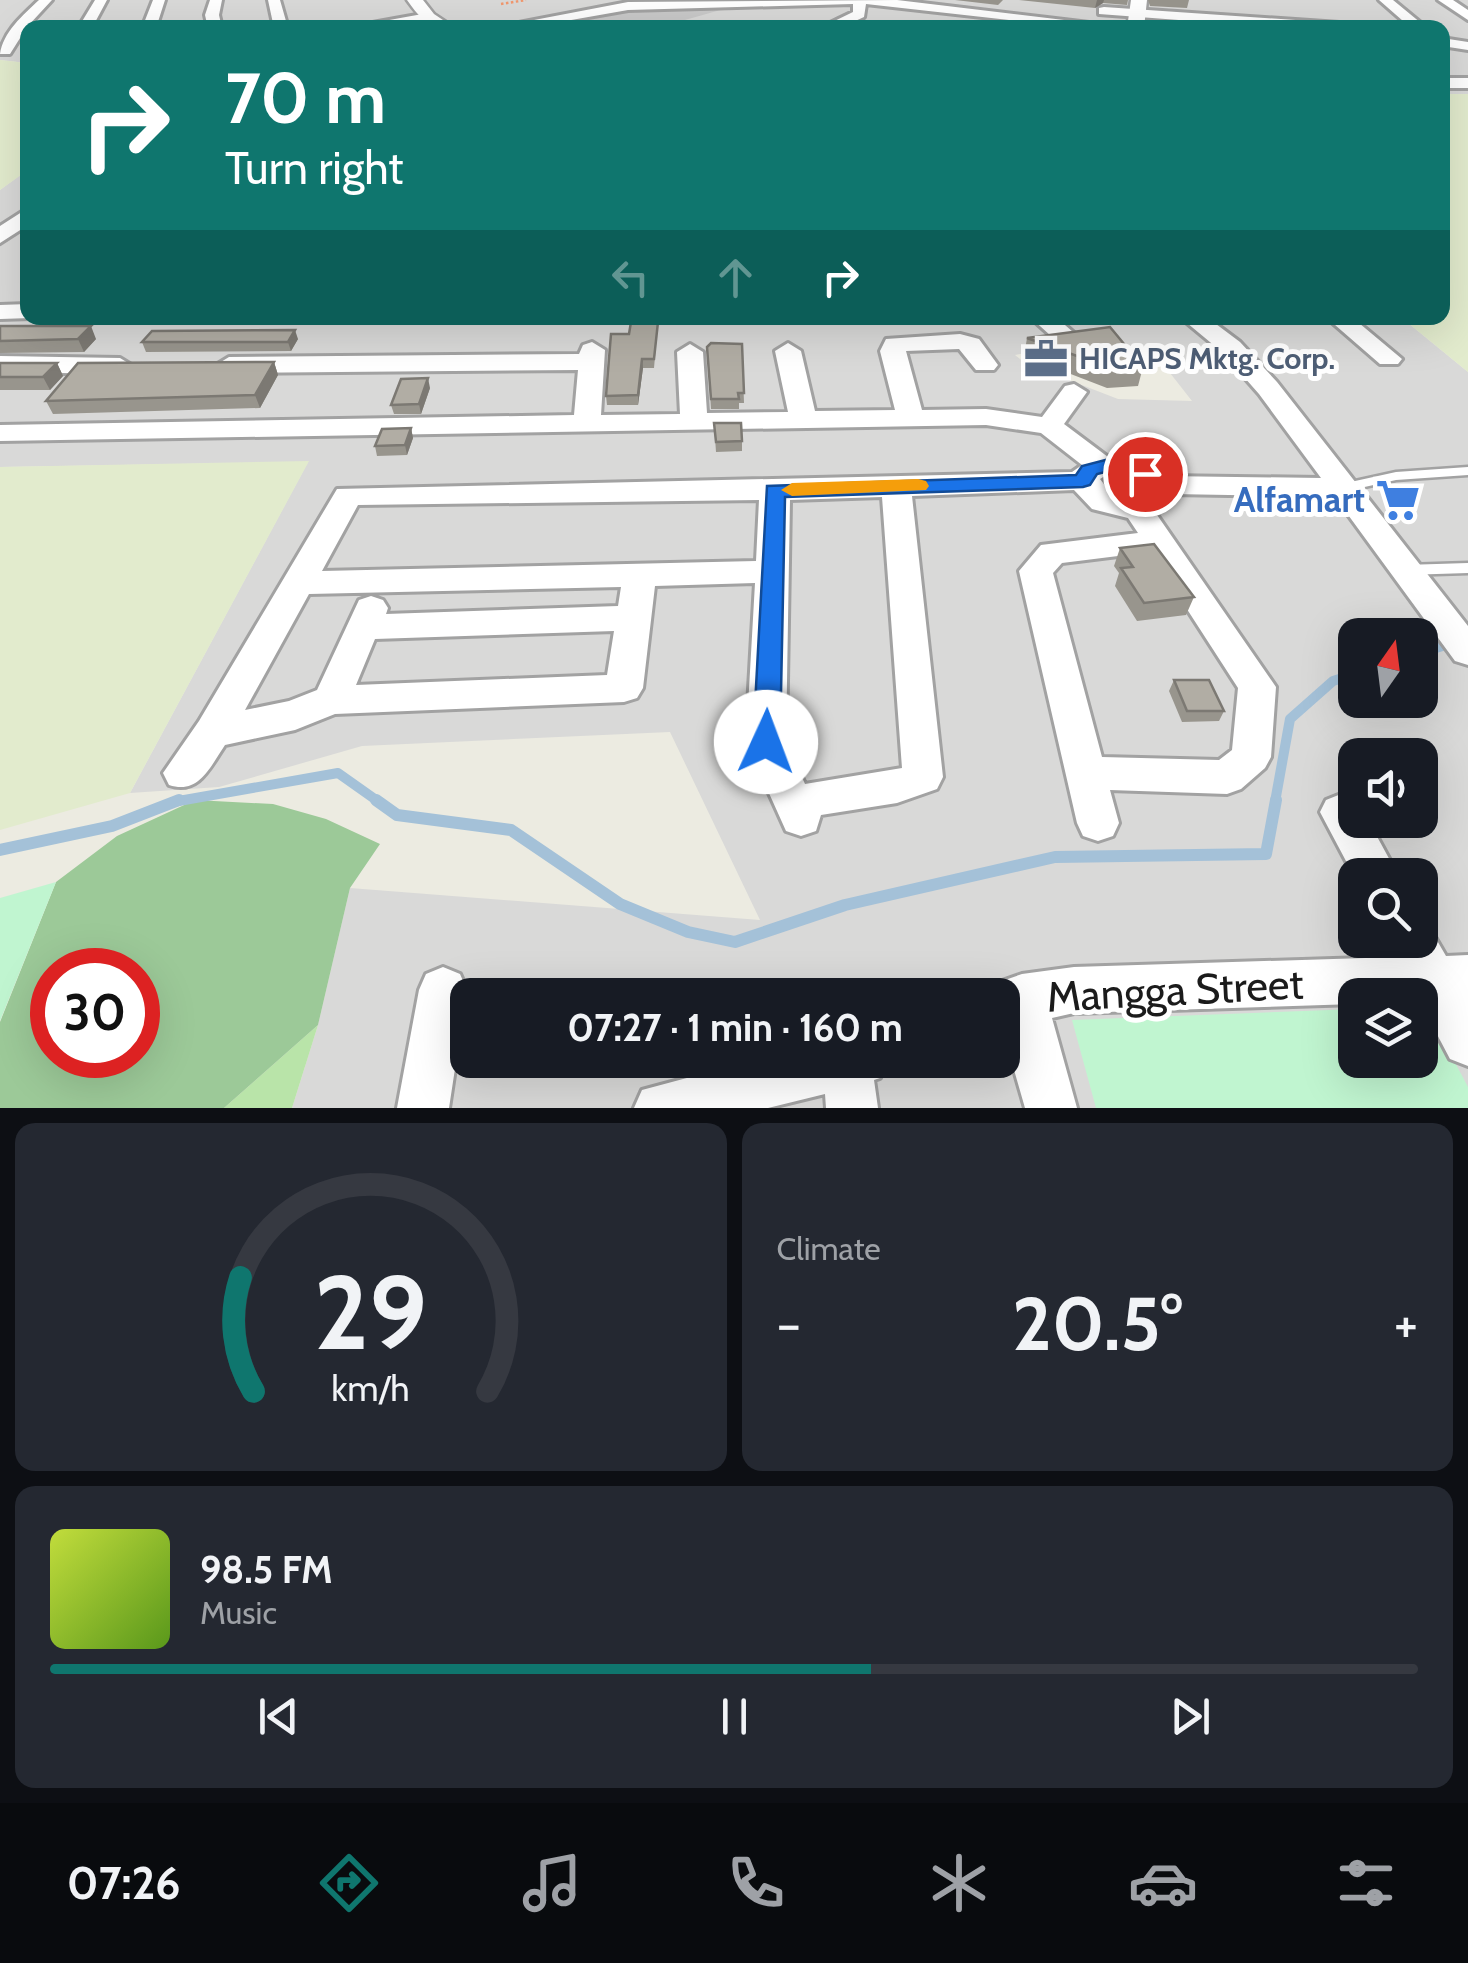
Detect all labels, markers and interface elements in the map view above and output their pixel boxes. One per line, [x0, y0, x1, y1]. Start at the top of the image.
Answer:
text: 70 m [225, 55, 386, 141]
icon: right [60, 60, 190, 190]
text: Turn right [225, 141, 404, 195]
icon: left [603, 250, 658, 305]
icon: ahead [708, 250, 763, 305]
icon: right [813, 250, 868, 305]
office icon: HICAPS Mktg. Corp. [1022, 335, 1070, 383]
place label: HICAPS Mktg. Corp. [1079, 340, 1335, 377]
pin [1103, 432, 1188, 517]
icon: arrive [1118, 447, 1173, 502]
supermarket icon: Alfamart [1374, 476, 1422, 524]
place label: Alfamart [1234, 478, 1365, 521]
north arrow [1338, 618, 1438, 718]
map controls [1338, 618, 1438, 1078]
position arrow [714, 690, 818, 794]
button: sound [1338, 738, 1438, 838]
button: search [1338, 858, 1438, 958]
speed limit sign: 30 [30, 948, 160, 1078]
street label: Mangga Street [1045, 957, 1305, 1023]
button: layers [1338, 978, 1438, 1078]
text: 07:27 · 1 min · 160 m [567, 1004, 903, 1051]
text: Climate [777, 1229, 881, 1268]
text: 29 [314, 1249, 427, 1375]
text: 20.5° [1012, 1278, 1182, 1369]
text: − [777, 1290, 801, 1357]
text: + [1394, 1290, 1418, 1357]
text: km/h [332, 1367, 410, 1410]
text: 98.5 FM [200, 1546, 333, 1593]
text: Music [200, 1593, 277, 1632]
icon: previous [251, 1689, 306, 1744]
icon: pause [707, 1689, 762, 1744]
icon: next [1163, 1689, 1218, 1744]
icon: directions [314, 1848, 384, 1918]
icon: music [517, 1848, 587, 1918]
icon: phone [721, 1848, 791, 1918]
icon: climate [924, 1848, 994, 1918]
icon: car [1128, 1848, 1198, 1918]
icon: filters [1331, 1848, 1401, 1918]
text: 07:26 [67, 1856, 181, 1910]

